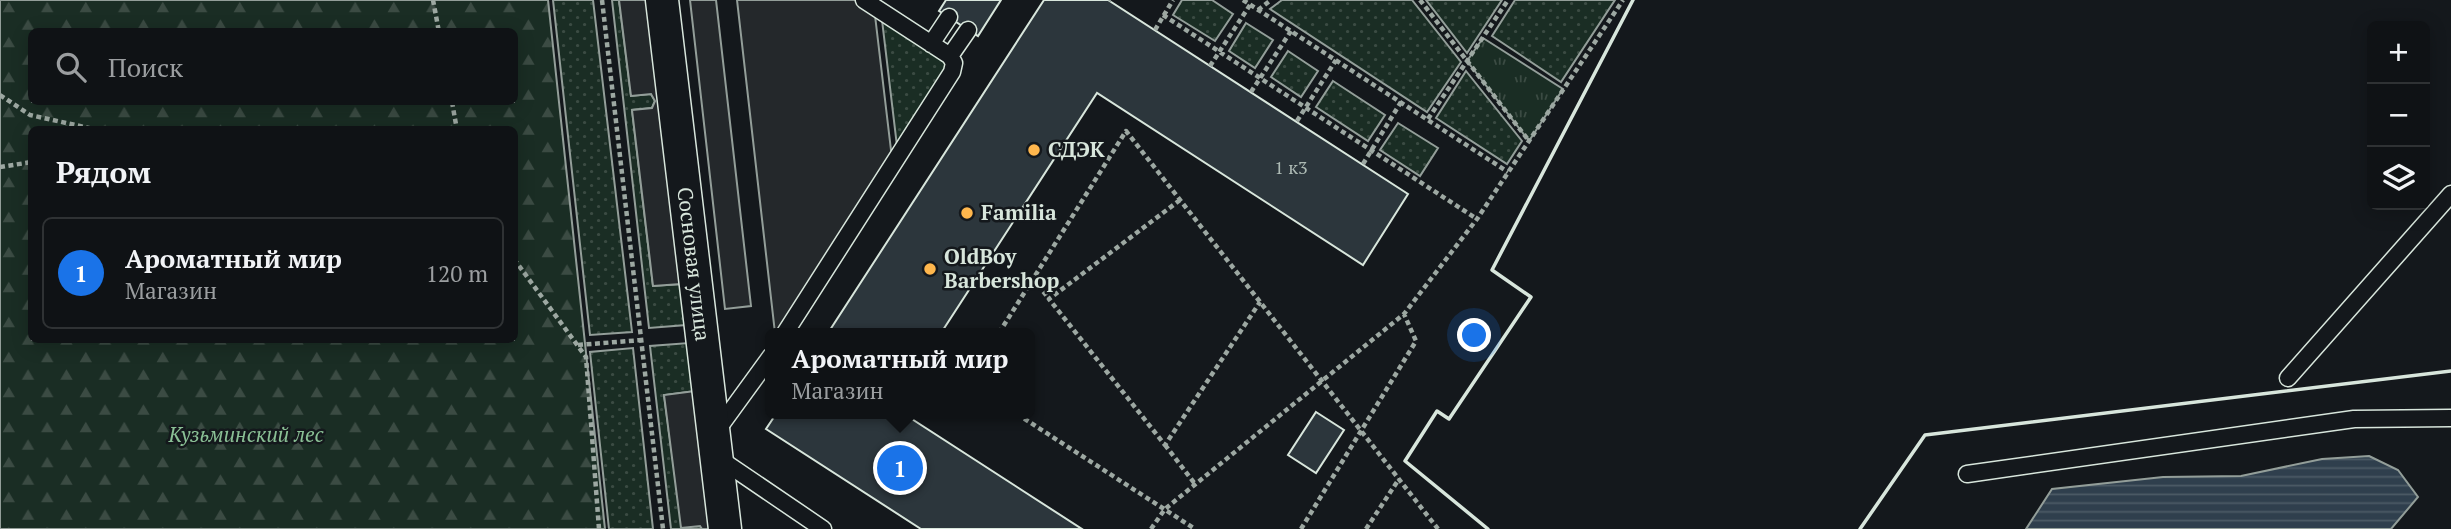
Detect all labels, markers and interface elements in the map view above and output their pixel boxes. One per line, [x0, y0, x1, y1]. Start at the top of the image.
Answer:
map controls [2367, 21, 2430, 210]
button: + [2367, 21, 2430, 84]
search box [28, 28, 518, 105]
icon: search [52, 48, 90, 86]
text: Поиск [108, 50, 183, 84]
button: − [2367, 84, 2430, 147]
place label: СДЭК [1048, 135, 1105, 163]
marker: СДЭК [1026, 142, 1042, 158]
button: layers [2367, 147, 2430, 210]
text: Рядом [56, 152, 151, 192]
house number: 1 к3 [1274, 155, 1308, 179]
street label: Сосновая улица [671, 186, 718, 343]
place label: Familia [981, 198, 1057, 226]
marker: Familia [959, 205, 975, 221]
text: Ароматный мир [125, 241, 342, 275]
place label: OldBoy Barbershop [944, 242, 1059, 294]
text: 1 [75, 258, 88, 289]
text: 120 m [426, 258, 488, 289]
marker: OldBoy Barbershop [922, 261, 938, 277]
text: Магазин [125, 275, 217, 306]
your location [1457, 318, 1491, 352]
popup [765, 328, 1035, 419]
text: Ароматный мир [792, 341, 1008, 375]
text: Магазин [792, 375, 884, 406]
park label: Кузьминский лес [167, 420, 325, 448]
pin: 1 [877, 442, 923, 494]

